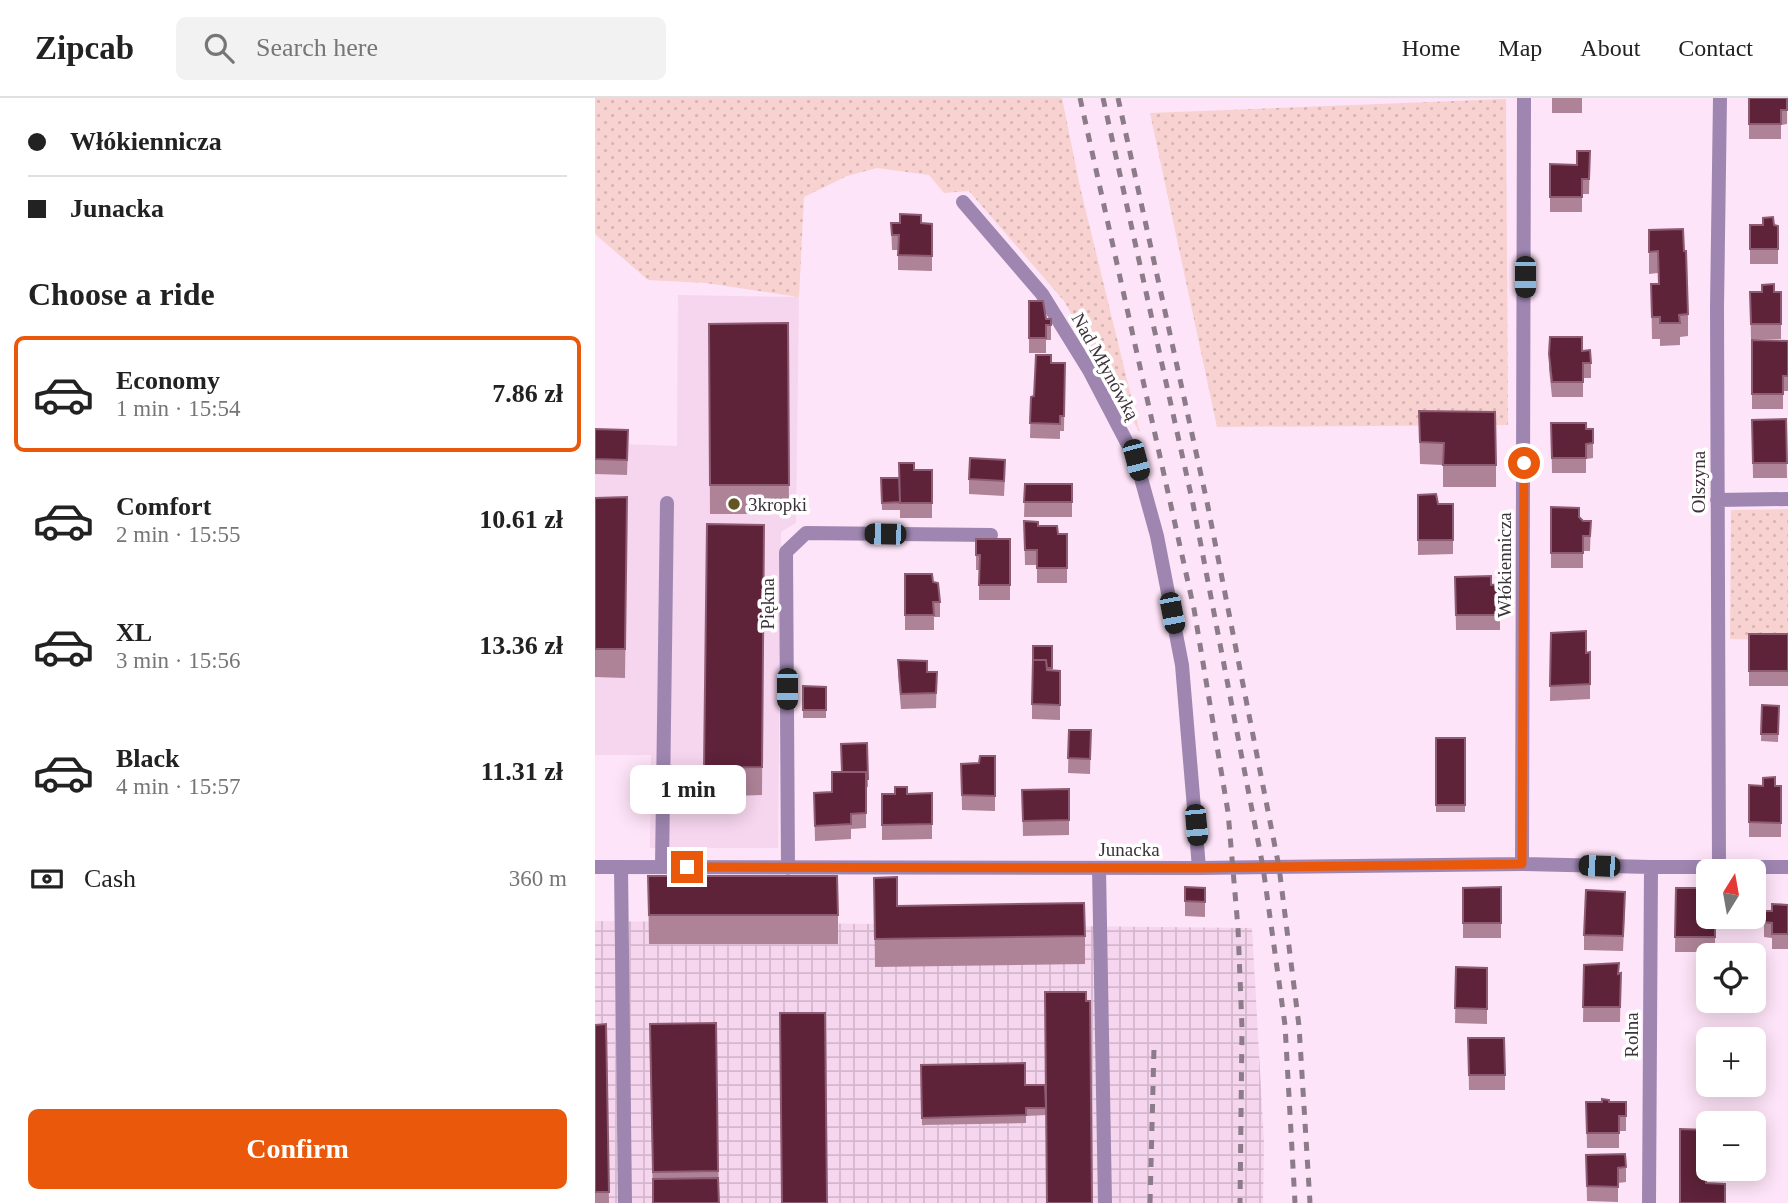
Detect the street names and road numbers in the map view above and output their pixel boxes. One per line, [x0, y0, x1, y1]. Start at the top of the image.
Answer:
street label: Nad Młynówką [1068, 309, 1144, 424]
street label: Olszyna [1688, 450, 1709, 513]
street label: Włókiennicza [1494, 512, 1515, 618]
street label: Piękna [757, 578, 778, 630]
street label: Junacka [1098, 839, 1160, 860]
street label: Rolna [1621, 1012, 1642, 1058]

